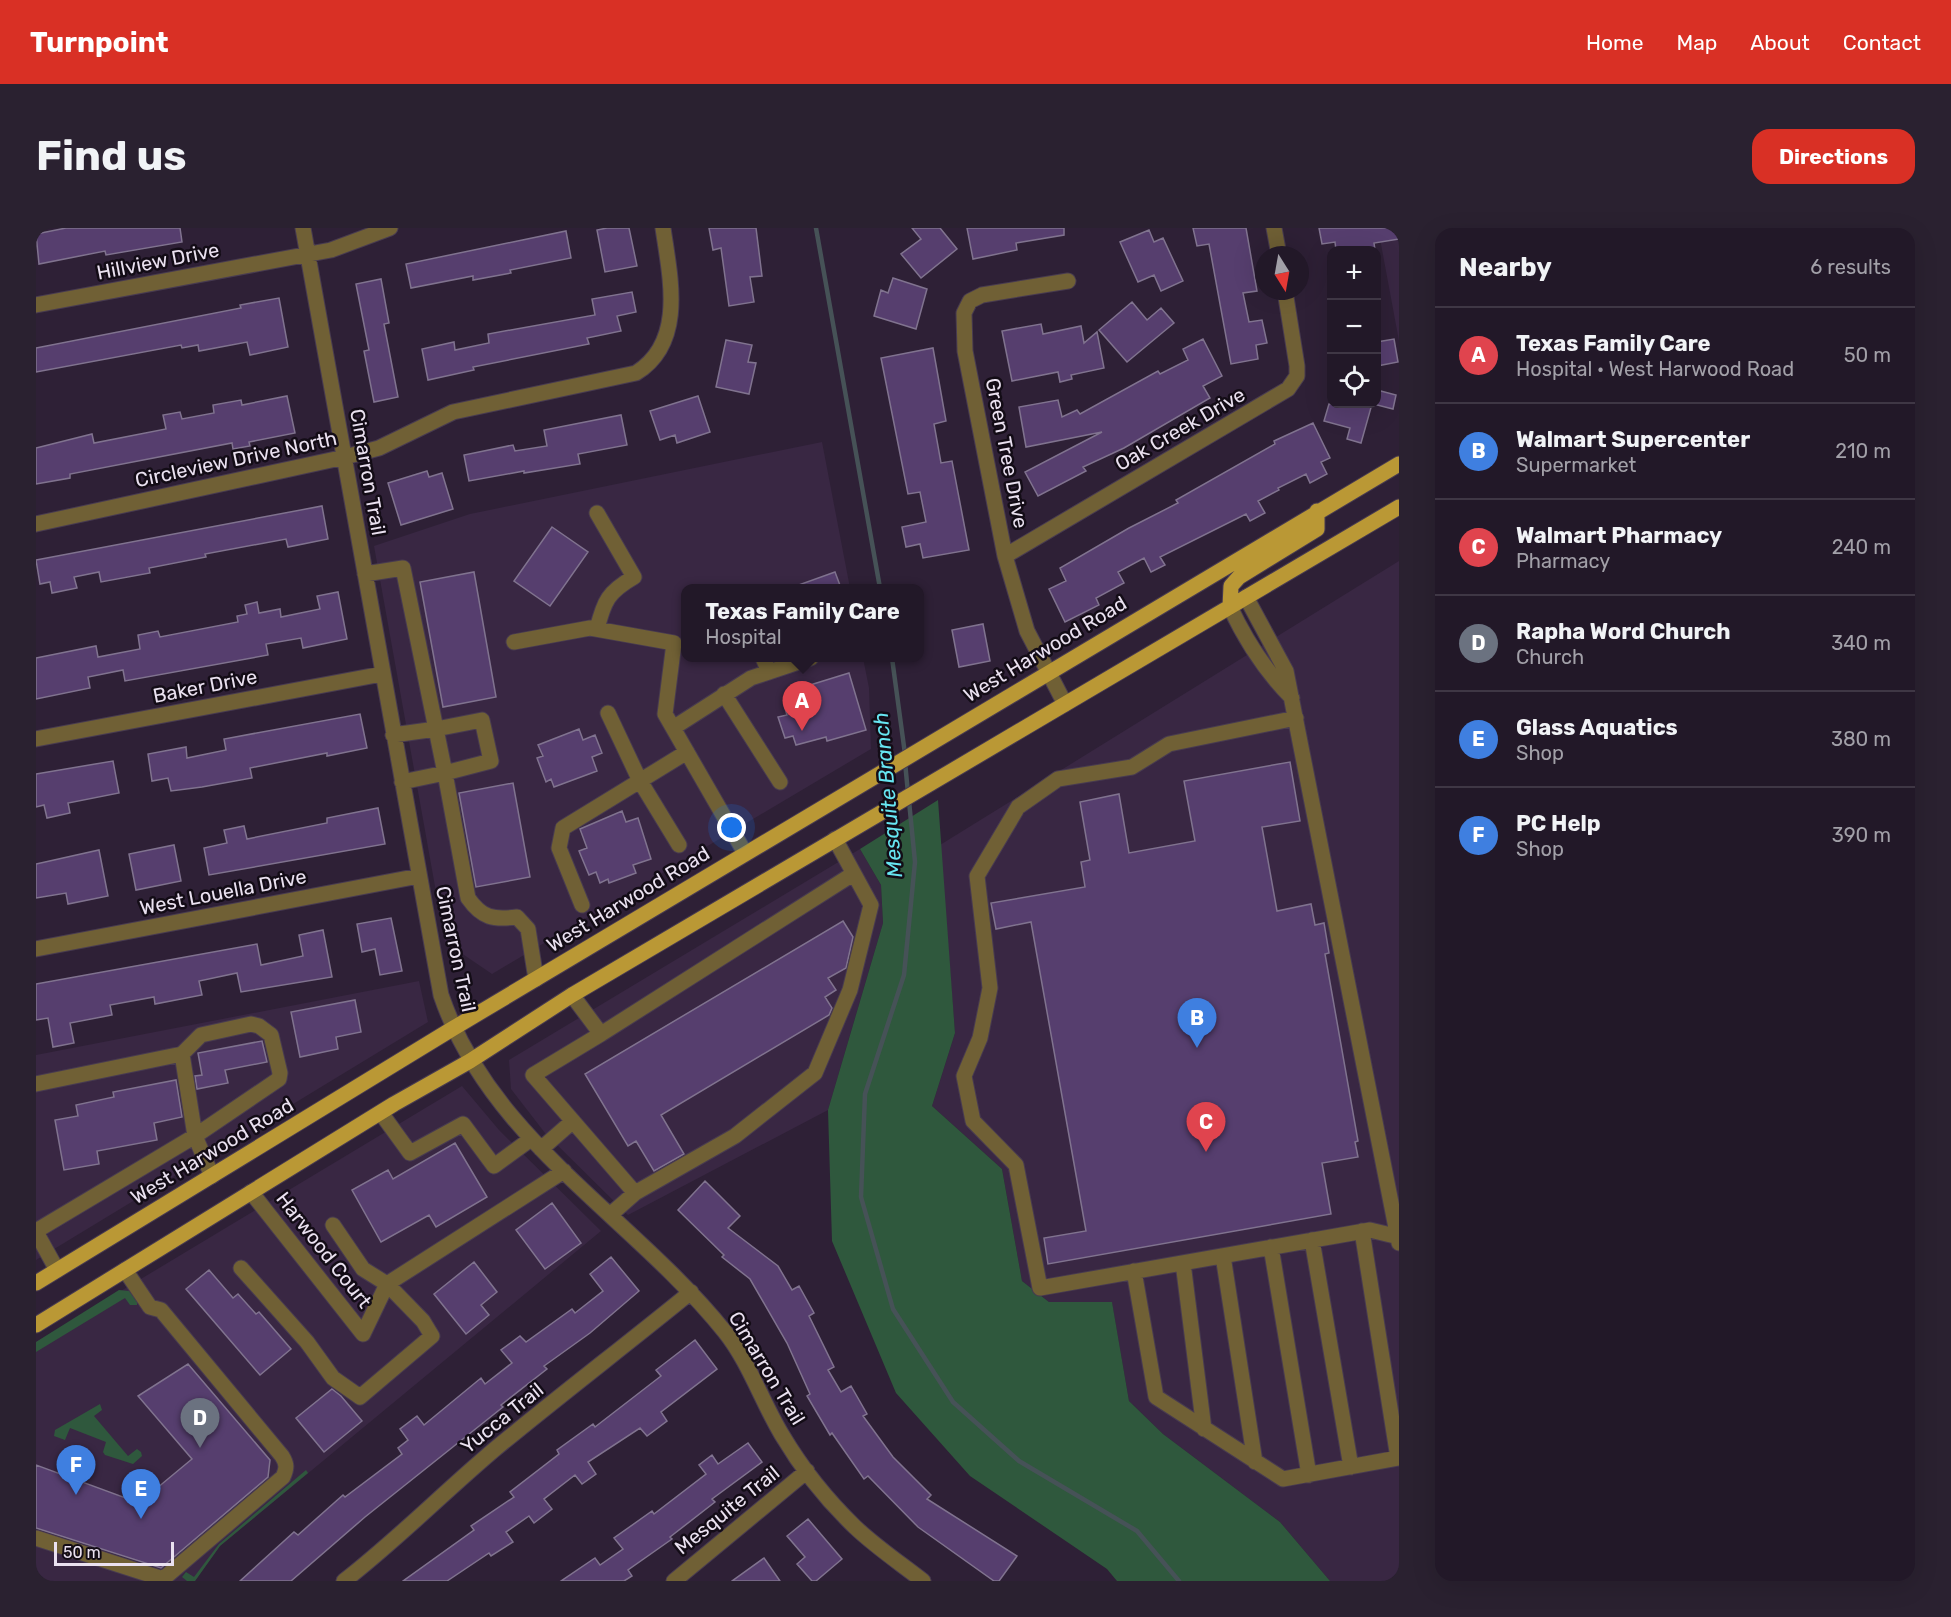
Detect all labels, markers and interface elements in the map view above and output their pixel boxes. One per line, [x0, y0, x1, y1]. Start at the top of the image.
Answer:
text: Turnpoint [30, 26, 169, 59]
text: Home [1586, 30, 1643, 55]
text: Map [1676, 30, 1717, 55]
text: About [1750, 30, 1810, 55]
text: Contact [1843, 30, 1921, 55]
button: Directions [1752, 129, 1915, 184]
text: Find us [36, 131, 187, 181]
street label: Hillview Drive [95, 237, 221, 285]
north arrow [1255, 246, 1309, 300]
map controls [1327, 246, 1381, 408]
button: + [1327, 246, 1381, 300]
text: Nearby [1459, 252, 1552, 283]
text: 6 results [1810, 255, 1891, 279]
button: − [1327, 300, 1381, 354]
text: Texas Family Care [1516, 330, 1711, 357]
text: A [1471, 343, 1486, 367]
text: 50 m [1844, 343, 1891, 367]
button: locate [1327, 354, 1381, 408]
text: Hospital · West Harwood Road [1516, 357, 1794, 381]
street label: Green Tree Drive [981, 376, 1033, 530]
street label: Oak Creek Drive [1111, 382, 1249, 476]
street label: Cimarron Trail [345, 407, 391, 537]
street label: Circleview Drive North [133, 426, 339, 492]
text: Walmart Supercenter [1516, 426, 1750, 453]
text: B [1471, 439, 1486, 463]
text: 210 m [1835, 439, 1891, 463]
text: Supermarket [1516, 453, 1636, 477]
text: Walmart Pharmacy [1516, 522, 1722, 549]
text: C [1471, 535, 1486, 559]
text: 240 m [1832, 535, 1891, 559]
text: Pharmacy [1516, 549, 1610, 573]
popup [681, 584, 924, 662]
street label: West Harwood Road [959, 591, 1131, 707]
text: Texas Family Care [705, 598, 900, 625]
text: Rapha Word Church [1516, 618, 1731, 645]
text: Hospital [705, 625, 782, 649]
text: D [1471, 631, 1486, 655]
text: 340 m [1831, 631, 1891, 655]
text: Church [1516, 645, 1584, 669]
street label: Baker Drive [151, 664, 259, 708]
pin: A [782, 682, 822, 731]
water label: Mesquite Branch [868, 711, 907, 879]
text: Glass Aquatics [1516, 714, 1678, 741]
text: E [1472, 727, 1485, 751]
text: 380 m [1831, 727, 1891, 751]
text: Shop [1516, 741, 1564, 765]
text: PC Help [1516, 810, 1601, 837]
your location [717, 813, 746, 842]
text: F [1472, 823, 1485, 847]
text: 390 m [1832, 823, 1891, 847]
text: Shop [1516, 837, 1564, 861]
street label: West Harwood Road [542, 841, 714, 957]
street label: West Louella Drive [138, 864, 308, 920]
street label: Cimarron Trail [431, 884, 481, 1014]
pin: B [1178, 998, 1216, 1048]
street label: West Harwood Road [126, 1093, 298, 1209]
pin: C [1186, 1102, 1226, 1152]
street label: Harwood Court [271, 1187, 377, 1313]
street label: Cimarron Trail [724, 1307, 810, 1429]
street label: Yucca Trail [456, 1377, 548, 1459]
pin: D [180, 1398, 220, 1448]
pin: F [56, 1446, 96, 1495]
street label: Mesquite Trail [670, 1461, 784, 1559]
pin: E [122, 1470, 160, 1519]
scale bar [54, 1539, 174, 1566]
text: 50 m [63, 1543, 101, 1562]

